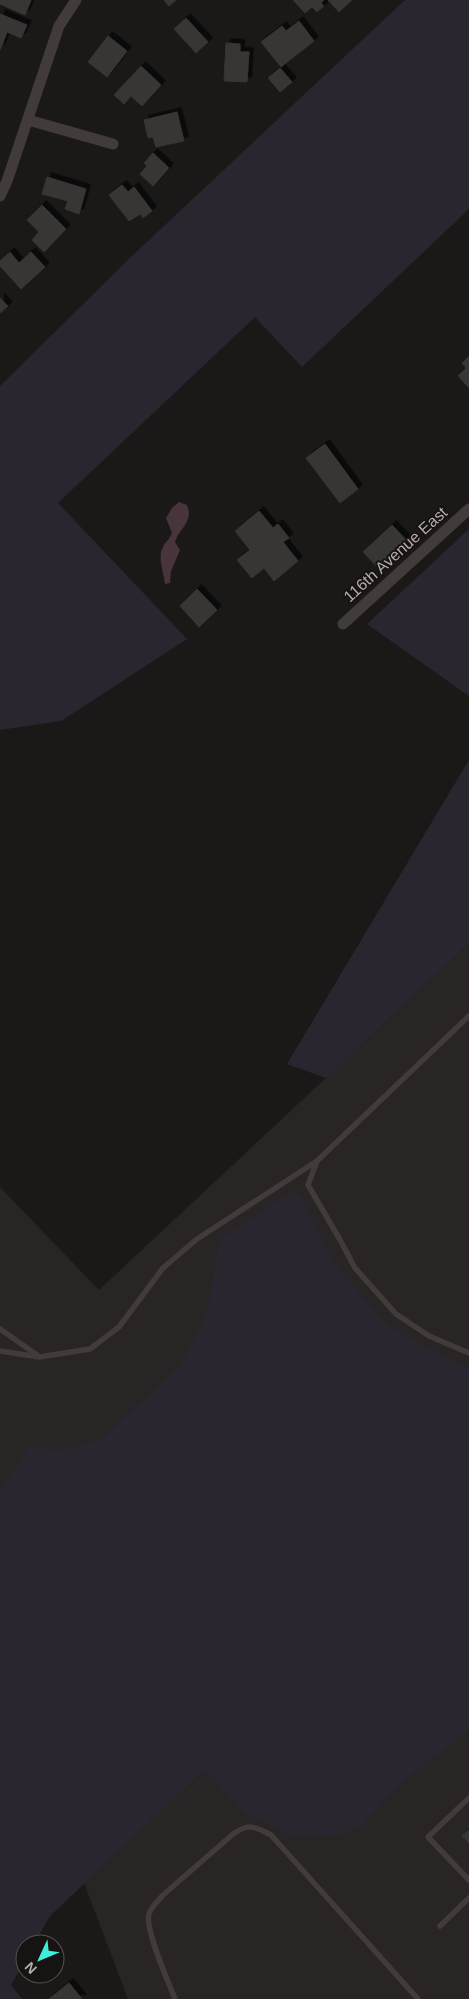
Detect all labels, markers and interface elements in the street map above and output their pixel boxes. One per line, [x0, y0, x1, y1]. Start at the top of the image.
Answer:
street label: 116th Avenue East [340, 503, 451, 605]
north arrow [15, 1934, 65, 1984]
text: N [21, 1959, 40, 1977]

